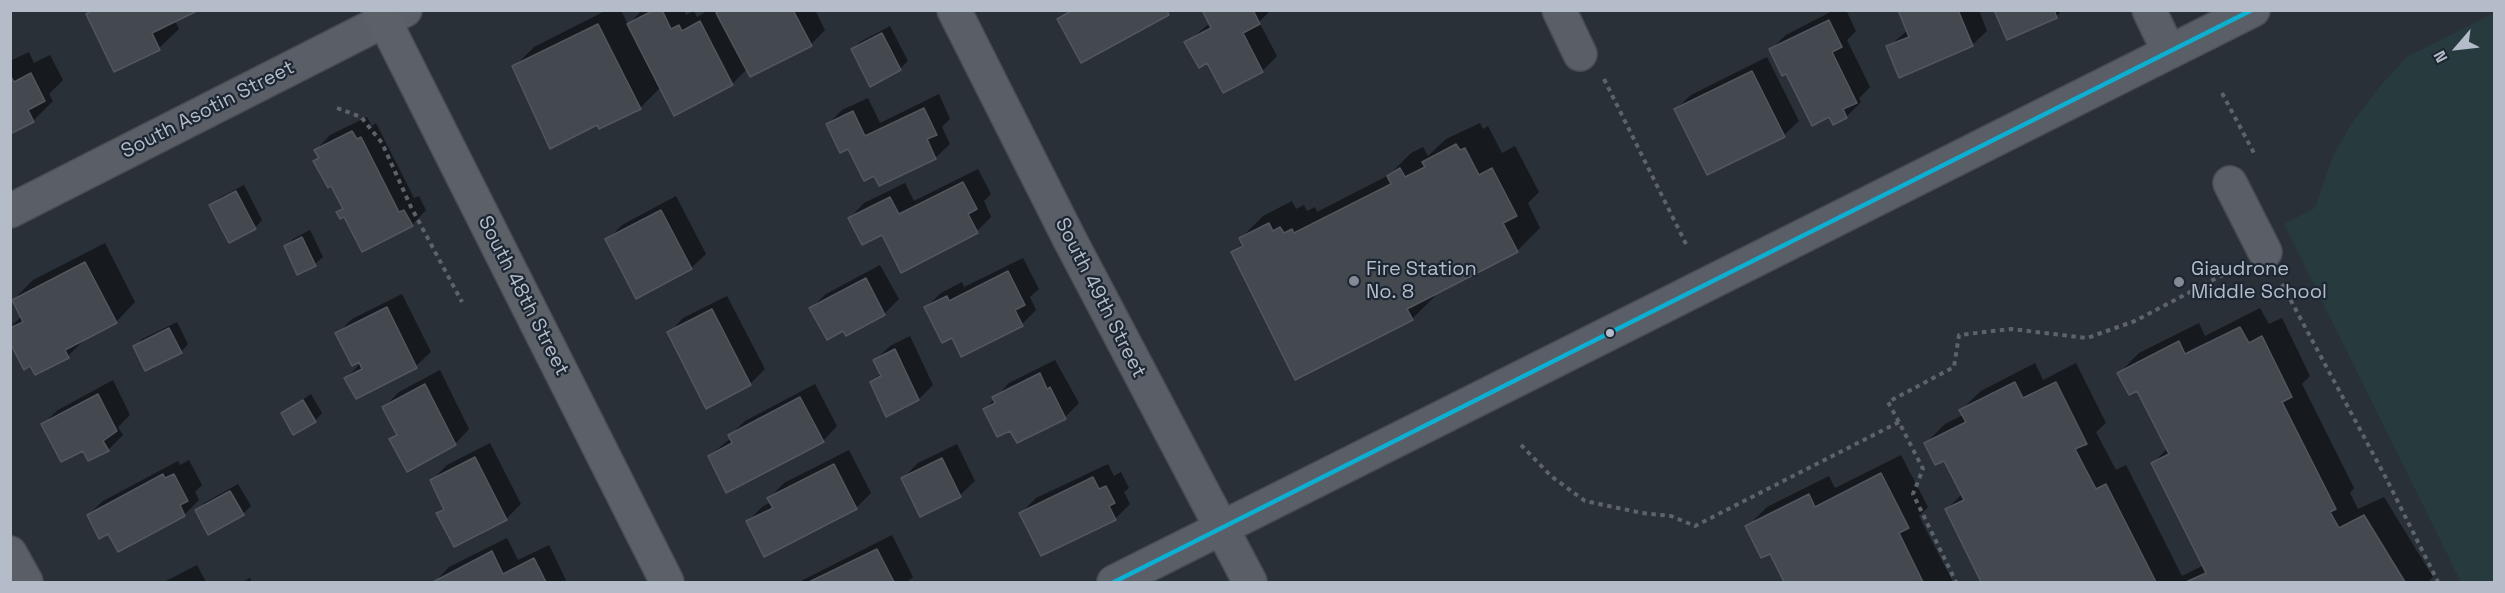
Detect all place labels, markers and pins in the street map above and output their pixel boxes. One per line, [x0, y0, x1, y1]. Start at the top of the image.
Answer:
place label: Fire Station No. 8 [1366, 258, 1477, 305]
place label: Giaudrone Middle School [2191, 258, 2327, 305]
marker: Fire Station No. 8 [1347, 274, 1361, 288]
marker: Giaudrone Middle School [2172, 275, 2186, 289]
unlabelled marker [1604, 327, 1616, 339]

